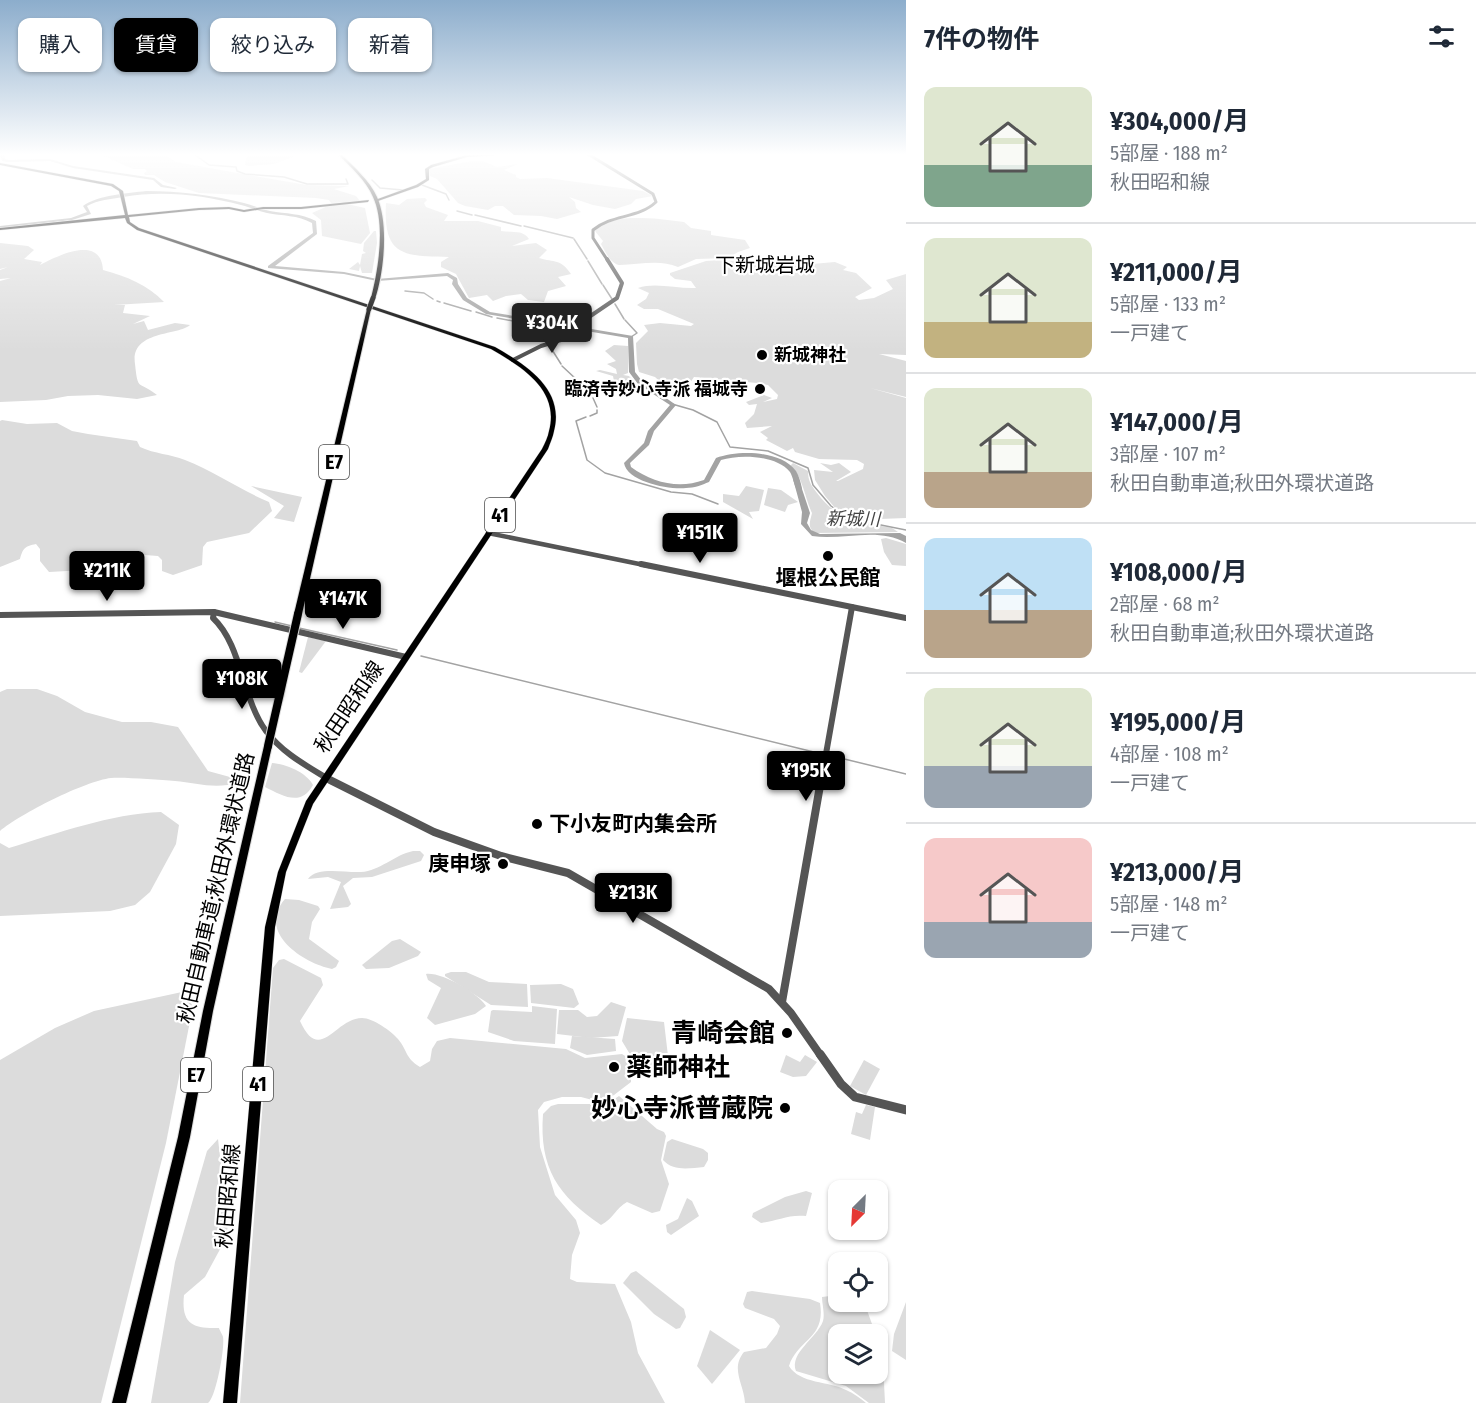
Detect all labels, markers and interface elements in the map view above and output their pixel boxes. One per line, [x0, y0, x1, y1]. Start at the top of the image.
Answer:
chip: 購入 [18, 18, 102, 72]
chip: 賃貸 [114, 18, 198, 72]
chip: 絞り込み [210, 18, 336, 72]
chip: 新着 [348, 18, 432, 72]
icon: filters [1425, 20, 1458, 53]
text: 7件の物件 [924, 24, 1039, 55]
text: ¥304,000/月 [1110, 106, 1249, 137]
icon: home [972, 111, 1044, 183]
text: 5部屋 · 188 m² [1110, 141, 1228, 165]
text: 秋田昭和線 [1110, 170, 1210, 194]
district label: 下新城岩城 [715, 253, 815, 277]
text: ¥211,000/月 [1110, 257, 1242, 288]
icon: home [972, 262, 1044, 334]
text: 5部屋 · 133 m² [1110, 292, 1226, 316]
pin: ¥304K [510, 303, 594, 354]
text: ¥304K [526, 310, 578, 334]
text: 一戸建て [1110, 321, 1190, 345]
place label: 新城神社 [774, 344, 846, 366]
marker: 新城神社 [755, 348, 769, 362]
place label: 臨済寺妙心寺派 福城寺 [564, 378, 748, 400]
marker: 臨済寺妙心寺派 福城寺 [753, 382, 767, 396]
text: ¥147,000/月 [1110, 407, 1244, 438]
icon: home [972, 412, 1044, 484]
text: 3部屋 · 107 m² [1110, 442, 1226, 466]
road number: E7 [319, 445, 349, 479]
text: 秋田自動車道;秋田外環状道路 [1110, 471, 1374, 495]
road number: 41 [485, 498, 515, 532]
water label: 新城川 [826, 508, 882, 531]
pin: ¥151K [658, 513, 742, 564]
text: ¥151K [676, 520, 724, 544]
marker: 堰根公民館 [821, 549, 835, 563]
pin: ¥211K [65, 551, 149, 602]
text: ¥108,000/月 [1110, 557, 1248, 588]
text: ¥211K [83, 558, 131, 582]
icon: home [972, 562, 1044, 634]
place label: 堰根公民館 [776, 565, 881, 591]
pin: ¥147K [301, 579, 385, 630]
text: ¥147K [319, 586, 367, 610]
text: 2部屋 · 68 m² [1110, 592, 1220, 616]
text: 秋田自動車道;秋田外環状道路 [1110, 621, 1374, 645]
street label: 秋田昭和線 [309, 656, 389, 758]
pin: ¥108K [200, 659, 284, 710]
text: ¥108K [216, 666, 268, 690]
text: ¥195,000/月 [1110, 707, 1246, 738]
icon: home [972, 712, 1044, 784]
text: 4部屋 · 108 m² [1110, 742, 1229, 766]
street label: 秋田自動車道;秋田外環状道路 [172, 750, 260, 1026]
pin: ¥195K [764, 751, 848, 802]
text: ¥195K [781, 758, 831, 782]
text: 一戸建て [1110, 771, 1190, 795]
place label: 下小友町内集会所 [549, 811, 717, 837]
marker: 下小友町内集会所 [530, 817, 544, 831]
place label: 庚申塚 [428, 851, 491, 877]
marker: 庚申塚 [496, 857, 510, 871]
text: ¥213,000/月 [1110, 857, 1244, 888]
icon: home [972, 862, 1044, 934]
pin: ¥213K [591, 873, 675, 924]
text: ¥213K [609, 880, 657, 904]
text: 5部屋 · 148 m² [1110, 892, 1228, 916]
text: 一戸建て [1110, 921, 1190, 945]
place label: 青崎会館 [671, 1018, 775, 1049]
marker: 青崎会館 [780, 1026, 794, 1040]
place label: 薬師神社 [626, 1052, 730, 1083]
road number: E7 [181, 1058, 211, 1092]
marker: 薬師神社 [607, 1060, 621, 1074]
road number: 41 [243, 1067, 273, 1101]
place label: 妙心寺派普蔵院 [591, 1093, 773, 1124]
marker: 妙心寺派普蔵院 [778, 1101, 792, 1115]
street label: 秋田昭和線 [210, 1143, 246, 1249]
north arrow [828, 1180, 888, 1240]
map controls [828, 1180, 888, 1384]
button: locate [828, 1252, 888, 1312]
button: layers [828, 1324, 888, 1384]

